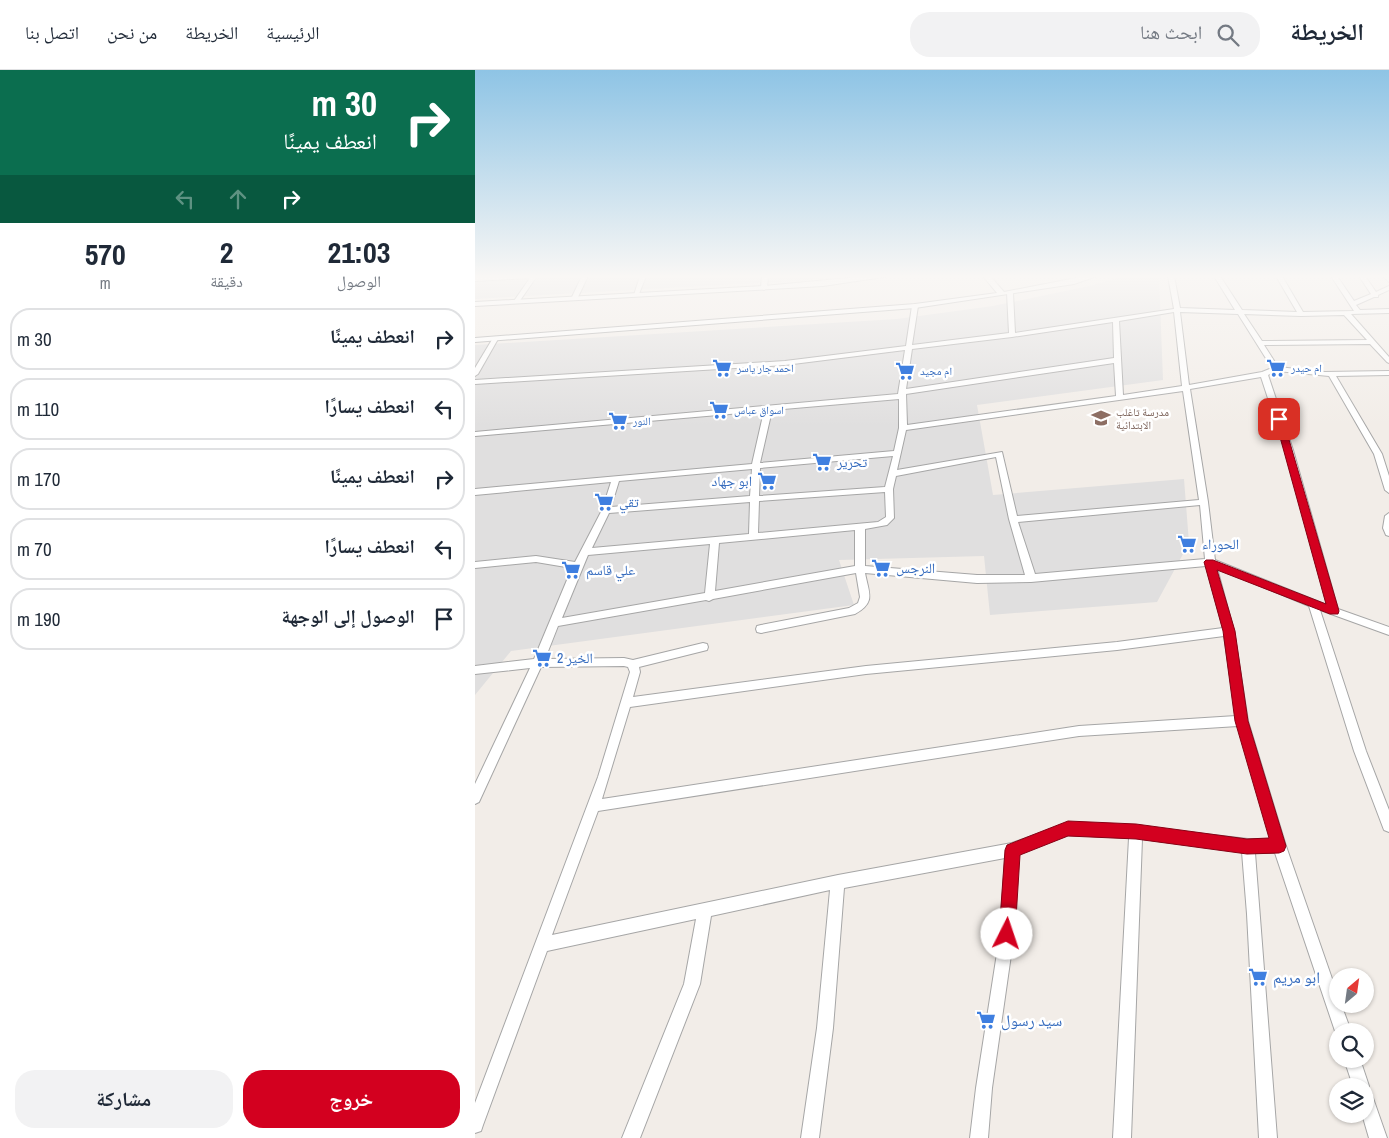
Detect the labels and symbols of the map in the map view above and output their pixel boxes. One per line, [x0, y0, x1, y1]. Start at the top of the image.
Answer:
supermarket icon: احمد جار ياسر [711, 357, 733, 379]
supermarket icon: ام حيدر [1265, 357, 1287, 379]
supermarket icon: ام مجيد [894, 360, 916, 382]
place label: احمد جار ياسر [736, 361, 794, 375]
place label: ام حيدر [1290, 361, 1322, 375]
place label: ام مجيد [920, 364, 952, 378]
pin [1258, 398, 1300, 440]
supermarket icon: اسواق عباس [708, 399, 730, 421]
place label: اسواق عباس [734, 403, 784, 417]
place label: مدرسة تاغلب الابتدائية [1116, 405, 1169, 432]
school or university icon: مدرسة تاغلب الابتدائية [1090, 407, 1112, 429]
supermarket icon: النور [607, 410, 629, 432]
place label: النور [632, 414, 651, 428]
supermarket icon: تحرير [811, 451, 833, 473]
place label: تحرير [836, 453, 867, 471]
supermarket icon: ابو جهاد [756, 470, 778, 492]
place label: ابو جهاد [711, 472, 752, 490]
supermarket icon: تقي [593, 491, 615, 513]
place label: تقي [619, 493, 639, 514]
supermarket icon: الحوراء [1176, 533, 1198, 555]
place label: الحوراء [1202, 535, 1239, 553]
supermarket icon: النرجس [870, 557, 892, 579]
supermarket icon: علي قاسم [560, 559, 582, 581]
place label: النرجس [896, 559, 935, 577]
place label: علي قاسم [586, 561, 635, 582]
supermarket icon: الخير 2 [531, 647, 553, 669]
place label: الخير 2 [557, 649, 593, 667]
position arrow [980, 907, 1032, 959]
supermarket icon: ابو مريم [1247, 966, 1269, 988]
place label: ابو مريم [1273, 966, 1320, 988]
north arrow [1329, 968, 1374, 1012]
supermarket icon: سيد رسول [975, 1009, 997, 1031]
place label: سيد رسول [1001, 1009, 1062, 1031]

